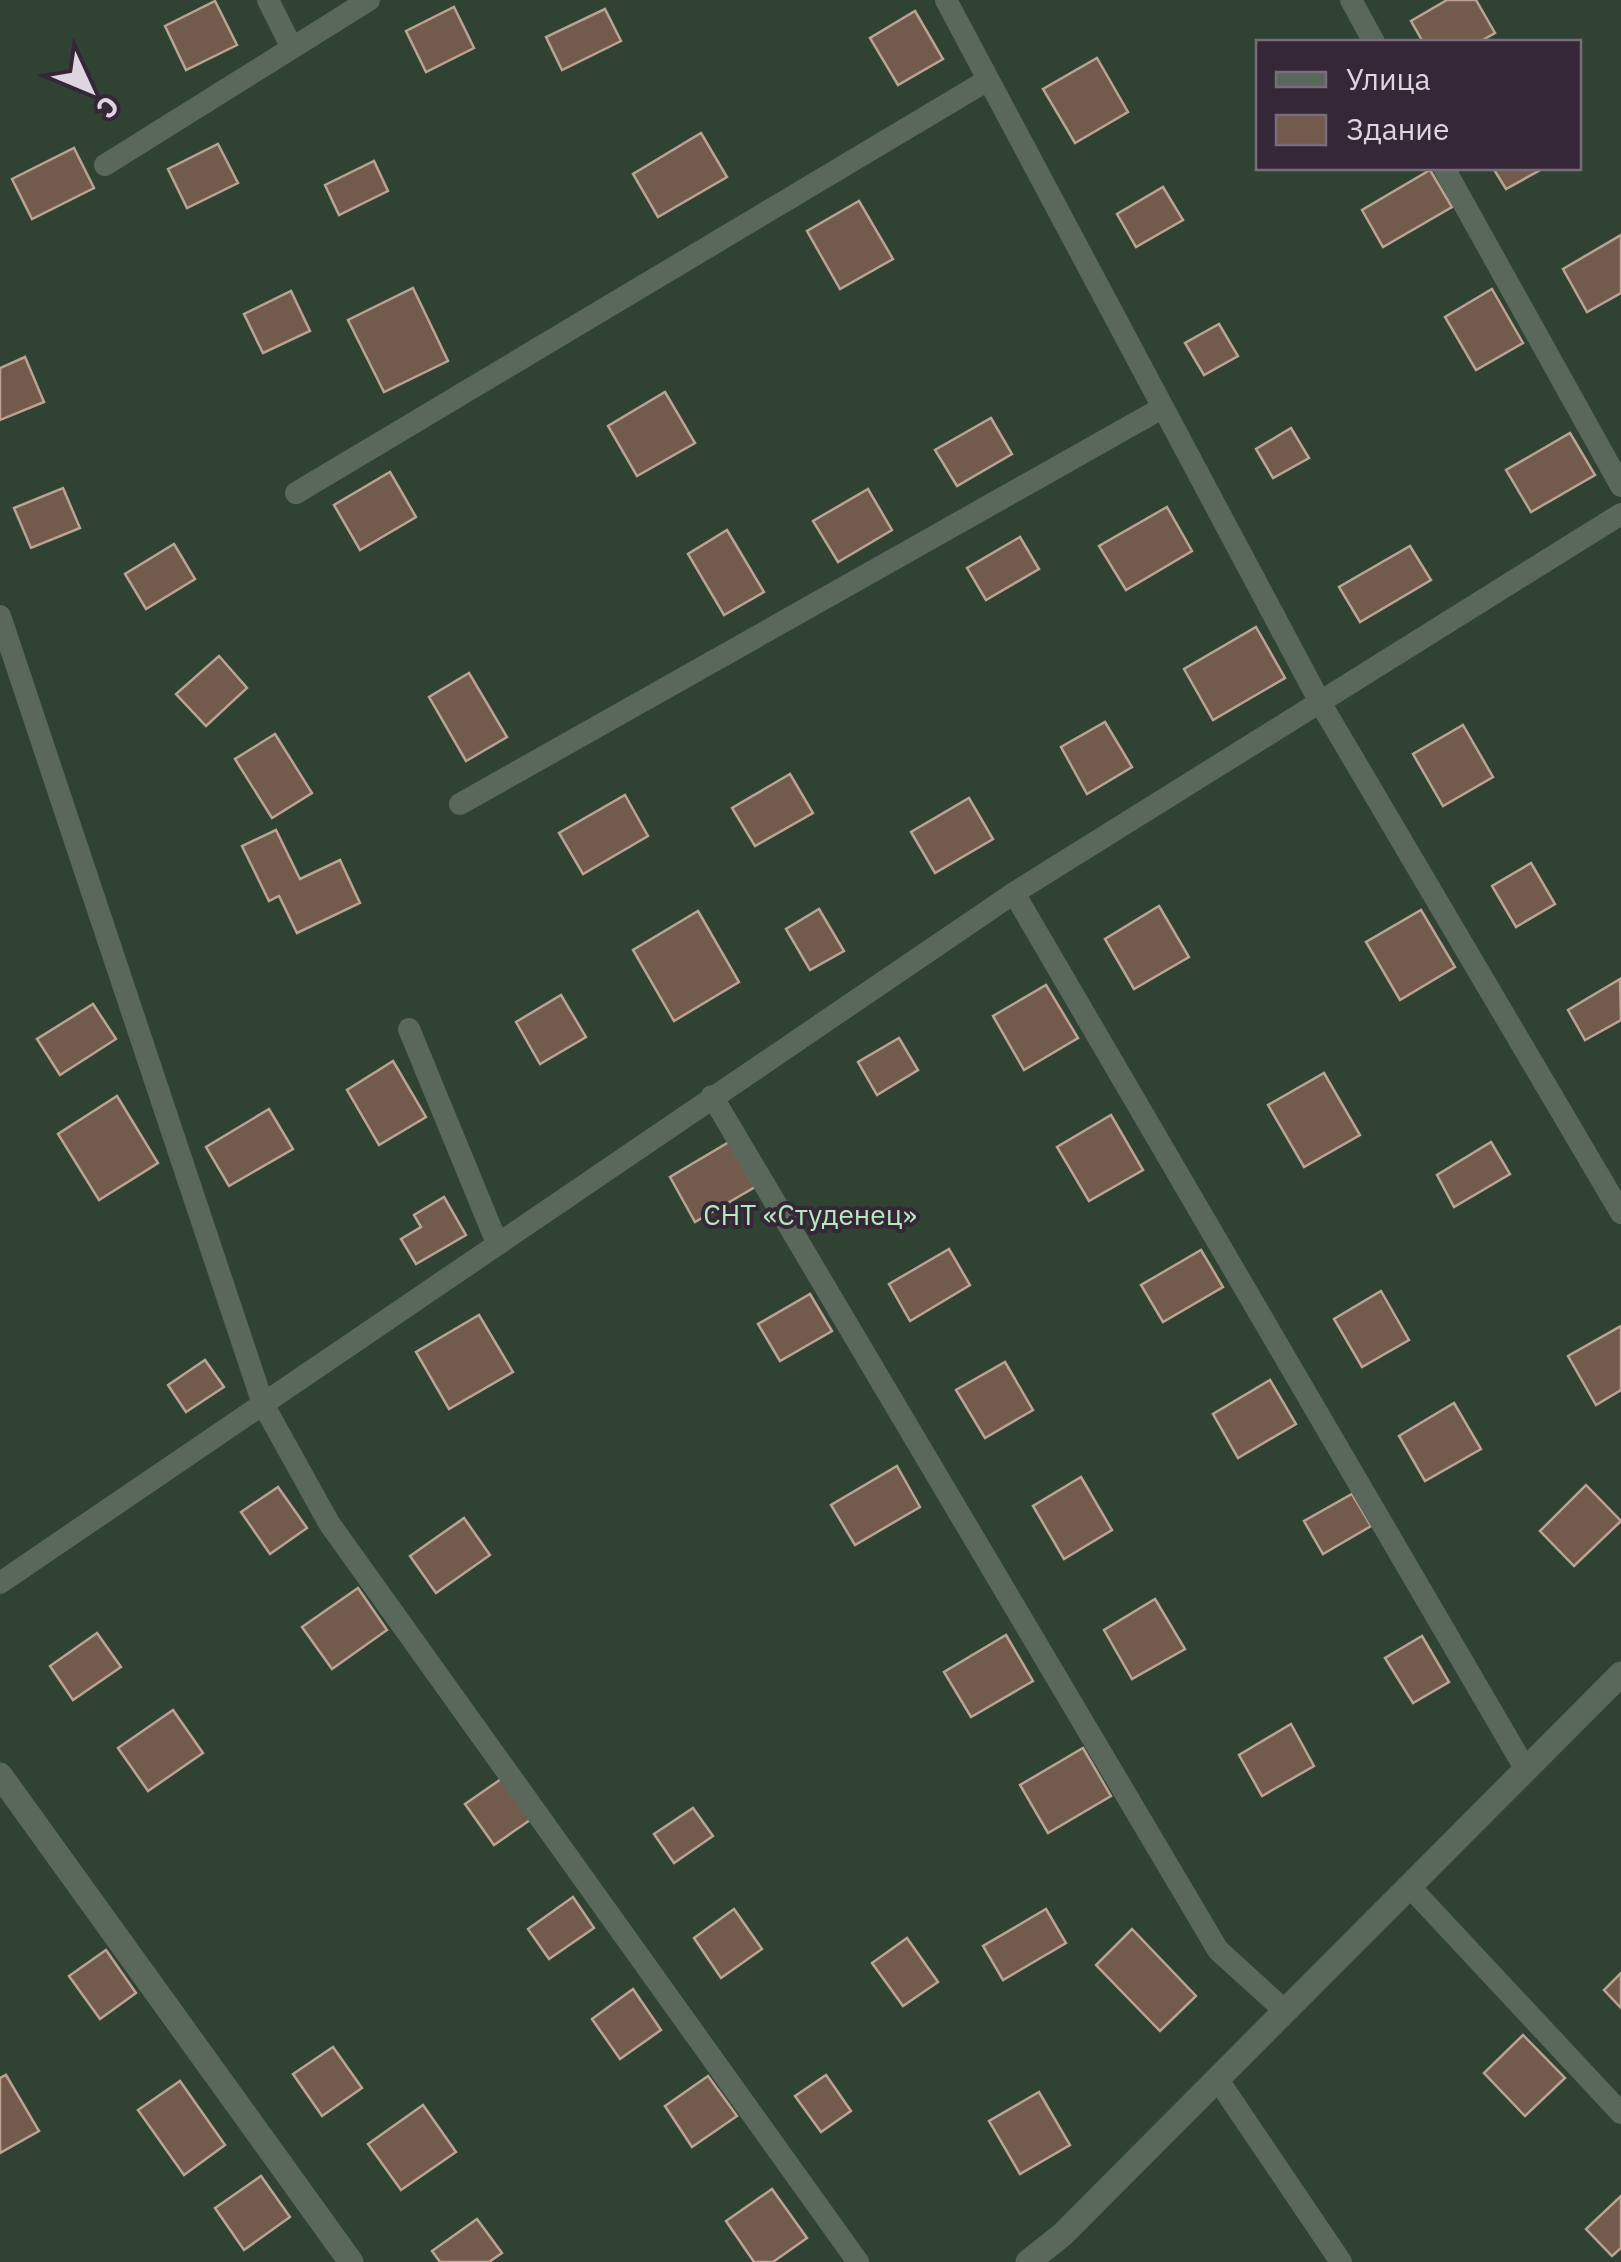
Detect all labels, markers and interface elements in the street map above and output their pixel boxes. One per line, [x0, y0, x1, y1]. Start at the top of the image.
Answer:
north arrow [40, 40, 140, 140]
legend [1256, 40, 1581, 170]
text: Улица [1346, 59, 1431, 98]
text: С [89, 88, 128, 127]
text: Здание [1346, 109, 1449, 148]
park label: СНТ «Студенец» [703, 1196, 917, 1233]

